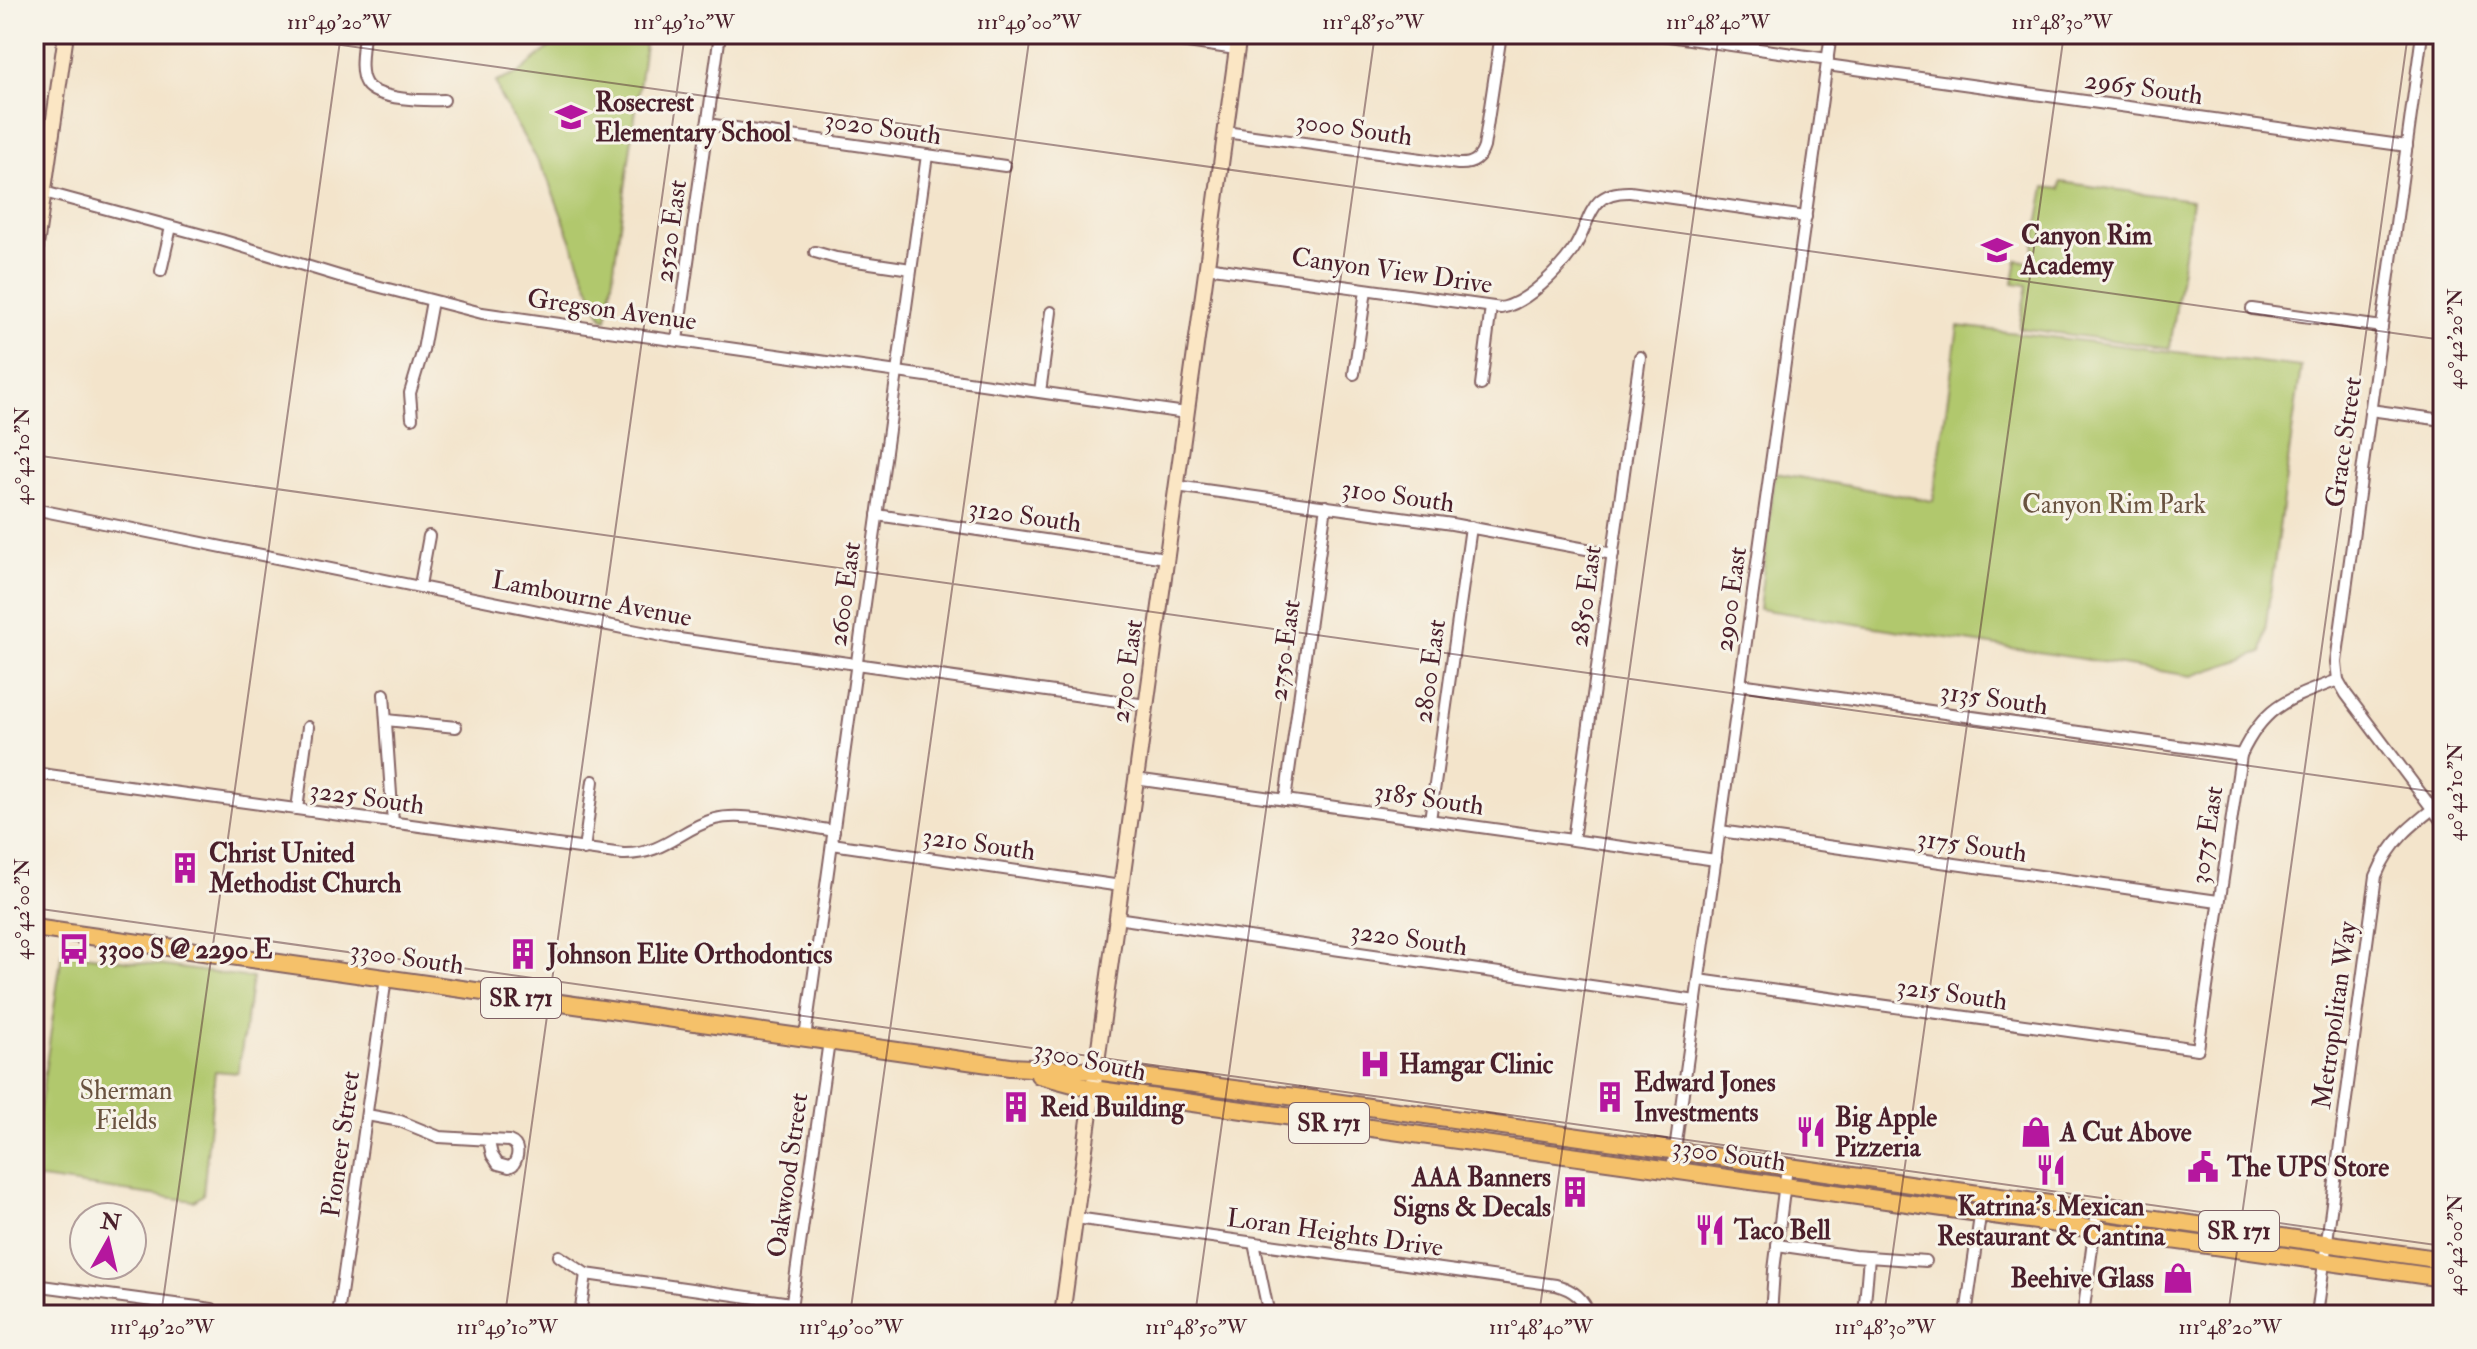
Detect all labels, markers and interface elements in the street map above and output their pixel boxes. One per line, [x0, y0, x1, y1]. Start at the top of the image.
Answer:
text: 111°49'20"W [287, 10, 392, 35]
text: 111°49'10"W [634, 10, 735, 35]
text: 111°49'00"W [977, 10, 1082, 35]
text: 111°48'50"W [1322, 10, 1425, 35]
text: 111°48'40"W [1666, 10, 1771, 35]
text: 111°48'30"W [2012, 10, 2113, 35]
street label: 2965 South [2083, 64, 2205, 112]
place label: Rosecrest Elementary School [595, 87, 792, 150]
school or university icon: Rosecrest Elementary School [554, 100, 588, 134]
street label: 3020 South [822, 104, 944, 152]
street label: 3000 South [1293, 105, 1415, 153]
street label: 2520 East [648, 178, 694, 284]
place label: Canyon Rim Academy [2020, 220, 2153, 283]
school or university icon: Canyon Rim Academy [1980, 233, 2014, 267]
street label: Canyon View Drive [1289, 241, 1494, 301]
street label: Gregson Avenue [525, 282, 699, 338]
text: 40°42'20"N [2443, 288, 2468, 390]
street label: Grace Street [2319, 375, 2369, 510]
text: 40°42'10"N [10, 407, 35, 505]
street label: 3100 South [1339, 472, 1457, 520]
park label: Canyon Rim Park [2022, 489, 2206, 521]
street label: 3120 South [966, 492, 1084, 540]
street label: 2600 East [822, 540, 868, 648]
street label: 2850 East [1563, 543, 1609, 649]
street label: 2900 East [1708, 545, 1754, 654]
street label: Lambourne Avenue [489, 564, 695, 634]
street label: 2750 East [1262, 598, 1308, 703]
street label: 2700 East [1104, 617, 1150, 725]
street label: 2800 East [1407, 617, 1453, 725]
street label: 3135 South [1938, 676, 2050, 722]
text: 40°42'10"N [2443, 743, 2468, 841]
street label: 3225 South [307, 774, 427, 822]
street label: 3185 South [1372, 775, 1486, 823]
street label: 3075 East [2183, 784, 2231, 887]
street label: 3210 South [920, 820, 1038, 868]
street label: 3175 South [1915, 822, 2029, 870]
place label: Christ United Methodist Church [208, 838, 402, 900]
building icon: Christ United Methodist Church [168, 851, 202, 885]
text: 40°42'00"N [10, 858, 35, 960]
street label: 3220 South [1348, 915, 1470, 963]
street label: Metropolitan Way [2306, 919, 2365, 1111]
bus stop icon: 3300 S @ 2290 E [57, 932, 91, 966]
place label: 3300 S @ 2290 E [98, 934, 273, 966]
street label: 3300 South [348, 934, 466, 982]
building icon: Johnson Elite Orthodontics [506, 937, 540, 971]
place label: Johnson Elite Orthodontics [545, 939, 832, 971]
street label: 3215 South [1894, 970, 2010, 1018]
road number: SR 171 [481, 978, 561, 1018]
street label: 3300 South [1030, 1033, 1149, 1089]
hospital icon: Hamgar Clinic [1358, 1047, 1392, 1081]
place label: Hamgar Clinic [1399, 1049, 1554, 1082]
place label: Edward Jones Investments [1634, 1067, 1776, 1129]
street label: Pioneer Street [315, 1069, 367, 1219]
park label: Sherman Fields [80, 1075, 172, 1137]
building icon: Edward Jones Investments [1593, 1080, 1627, 1114]
building icon: Reid Building [999, 1090, 1033, 1124]
street label: Oakwood Street [761, 1091, 815, 1260]
place label: Reid Building [1040, 1092, 1185, 1125]
place label: Big Apple Pizzeria [1835, 1102, 1937, 1164]
road number: SR 171 [1289, 1103, 1369, 1143]
restaurant icon: Big Apple Pizzeria [1794, 1115, 1828, 1149]
shop icon: A Cut Above [2019, 1115, 2053, 1149]
place label: A Cut Above [2059, 1117, 2192, 1149]
street label: 3300 South [1670, 1131, 1788, 1179]
public building icon: The UPS Store [2186, 1150, 2220, 1184]
place label: The UPS Store [2226, 1152, 2389, 1184]
restaurant icon: Katrina's Mexican Restaurant & Cantina [2034, 1153, 2068, 1187]
place label: AAA Banners Signs & Decals [1393, 1162, 1551, 1225]
building icon: AAA Banners Signs & Decals [1558, 1175, 1592, 1209]
place label: Katrina's Mexican Restaurant & Cantina [1937, 1191, 2166, 1253]
text: 40°42'00"N [2443, 1194, 2468, 1296]
north arrow [68, 1201, 148, 1281]
street label: Loran Heights Drive [1225, 1202, 1445, 1264]
text: N [98, 1207, 123, 1237]
road number: SR 171 [2199, 1211, 2279, 1251]
restaurant icon: Taco Bell [1693, 1213, 1727, 1247]
place label: Taco Bell [1733, 1215, 1831, 1247]
shop icon: Beehive Glass [2161, 1261, 2195, 1295]
place label: Beehive Glass [2010, 1263, 2154, 1295]
text: 111°49'20"W [110, 1315, 215, 1340]
text: 111°49'10"W [457, 1315, 558, 1340]
text: 111°49'00"W [799, 1315, 904, 1340]
text: 111°48'50"W [1145, 1315, 1248, 1340]
text: 111°48'40"W [1489, 1315, 1594, 1340]
text: 111°48'30"W [1835, 1315, 1936, 1340]
text: 111°48'20"W [2178, 1315, 2282, 1340]

